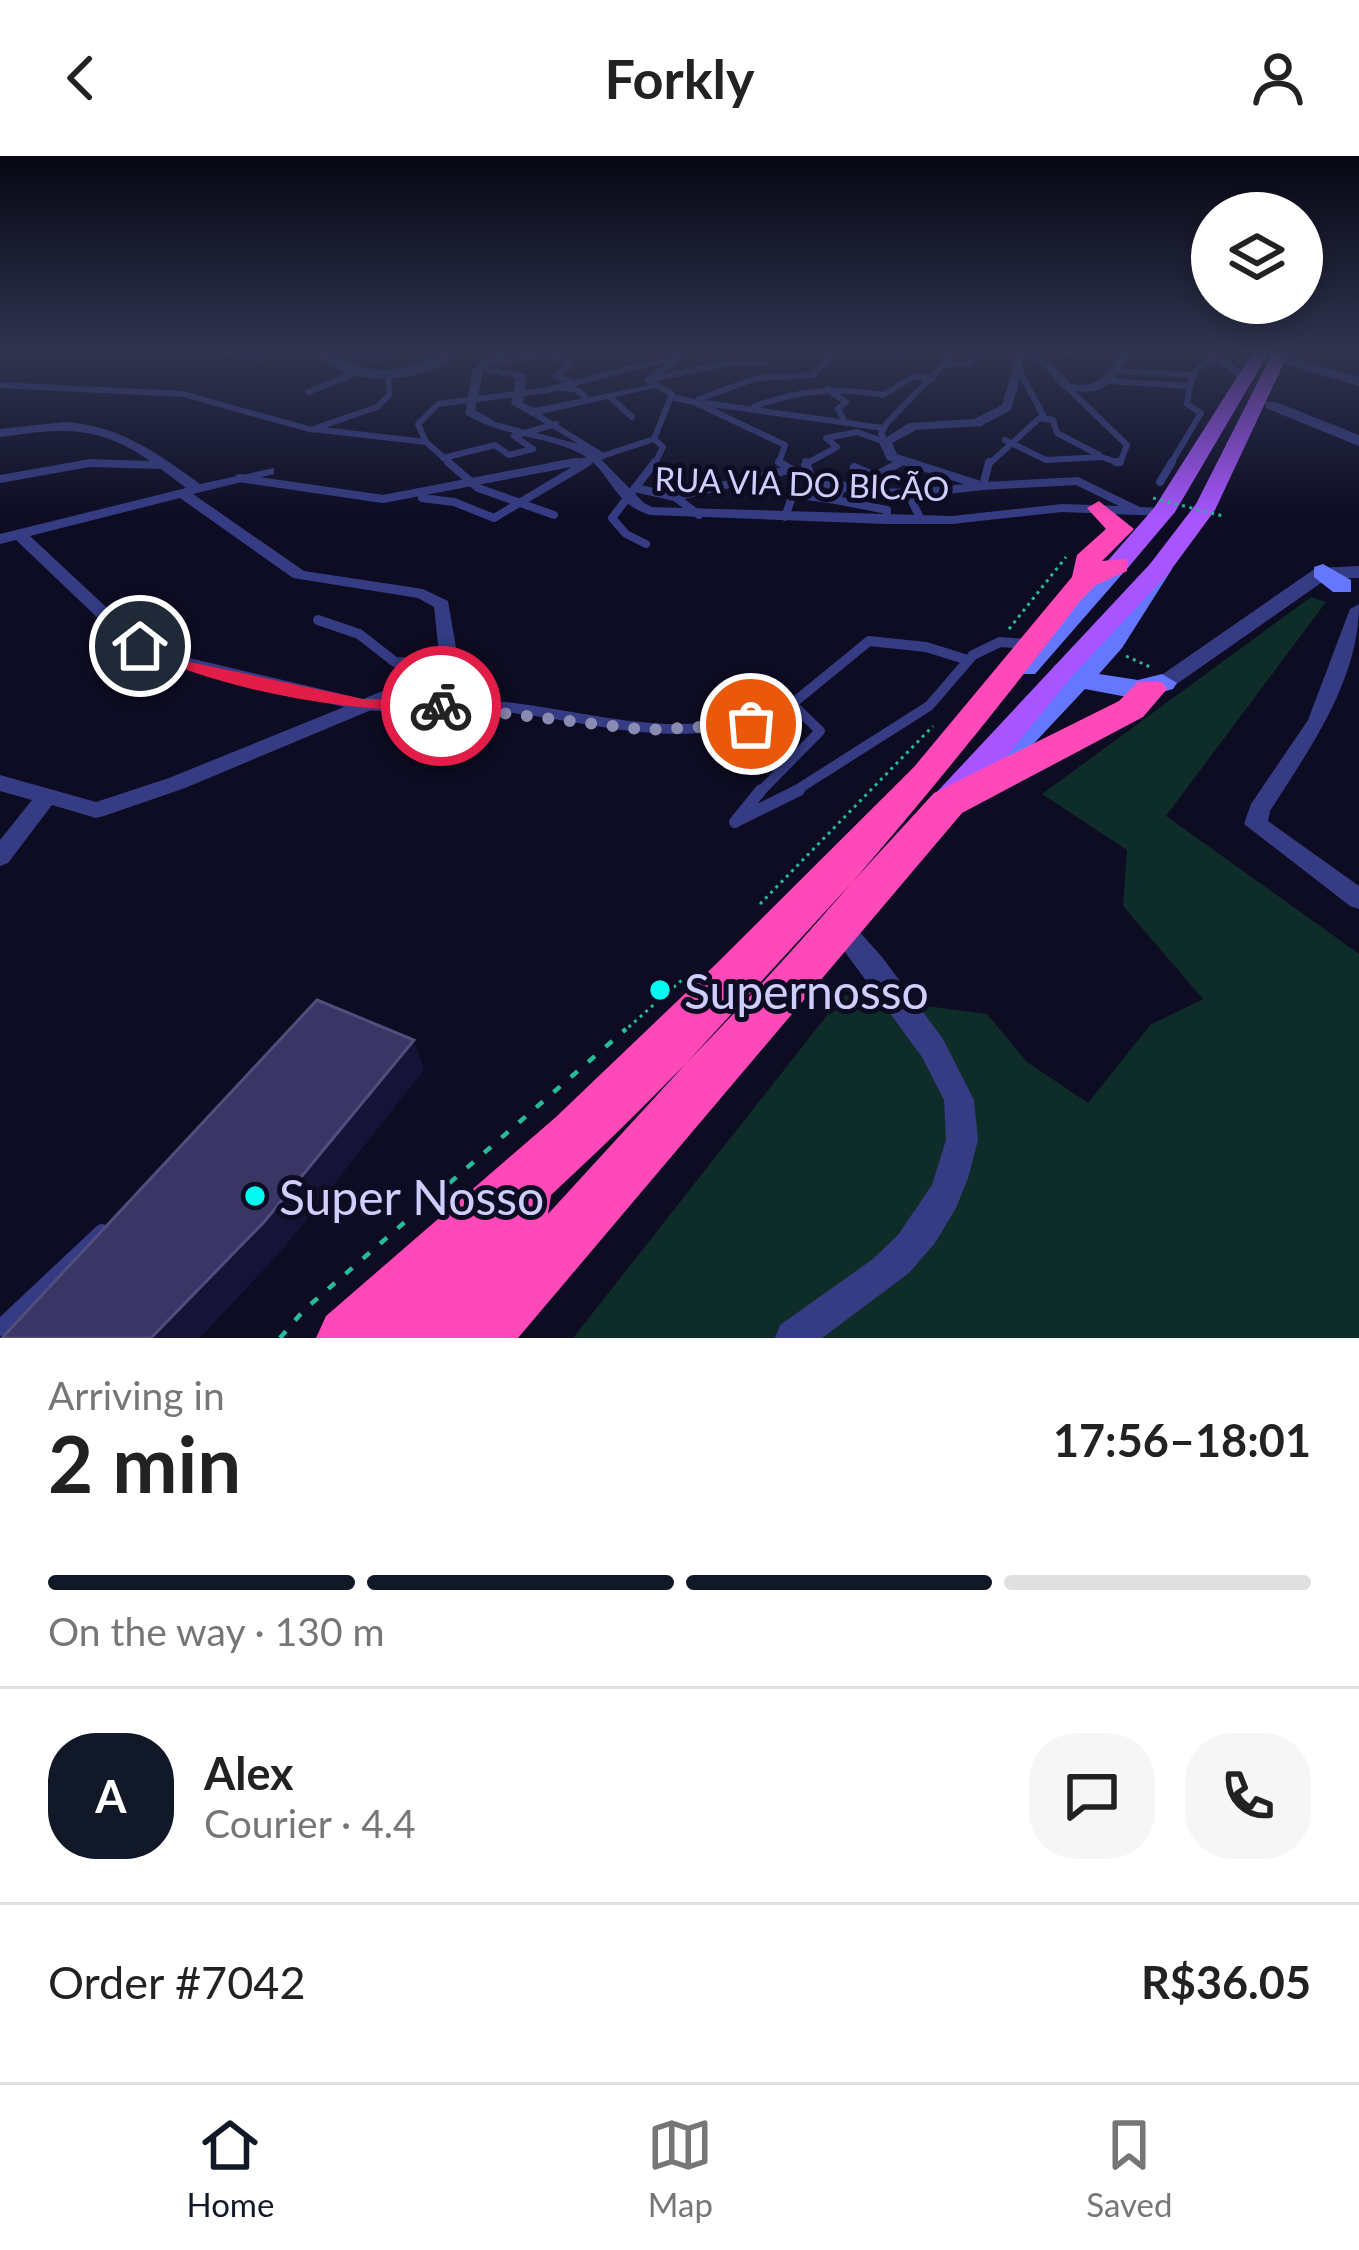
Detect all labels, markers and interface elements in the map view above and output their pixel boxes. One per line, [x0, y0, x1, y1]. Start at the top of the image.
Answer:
icon: back [48, 45, 114, 111]
icon: person [1245, 45, 1311, 111]
text: Forkly [604, 46, 755, 111]
map controls [1191, 192, 1323, 324]
button: layers [1191, 192, 1323, 324]
street label: RUA VIA DO BICÃO [654, 458, 950, 508]
pin [89, 595, 191, 697]
icon: home [107, 613, 173, 679]
courier [381, 646, 501, 766]
icon: bike [408, 673, 474, 739]
pin [700, 673, 802, 775]
icon: bag [718, 691, 784, 757]
place label: Supernosso [684, 962, 929, 1019]
marker: Supernosso [647, 977, 673, 1003]
place label: Super Nosso [279, 1168, 544, 1225]
marker: Super Nosso [242, 1183, 268, 1209]
text: Arriving in [48, 1372, 225, 1418]
text: 17:56–18:01 [1053, 1413, 1311, 1467]
text: 2 min [48, 1416, 241, 1510]
text: On the way · 130 m [48, 1608, 385, 1654]
button: chat [1029, 1733, 1155, 1859]
button: phone [1185, 1733, 1311, 1859]
text: Alex [204, 1746, 294, 1800]
text: A [95, 1769, 127, 1823]
text: Courier · 4.4 [204, 1800, 416, 1846]
text: Order #7042 [48, 1955, 306, 2009]
text: R$36.05 [1141, 1955, 1311, 2009]
tab: Home [186, 2112, 274, 2224]
tab: Map [647, 2112, 713, 2224]
tab: Saved [1086, 2112, 1173, 2224]

